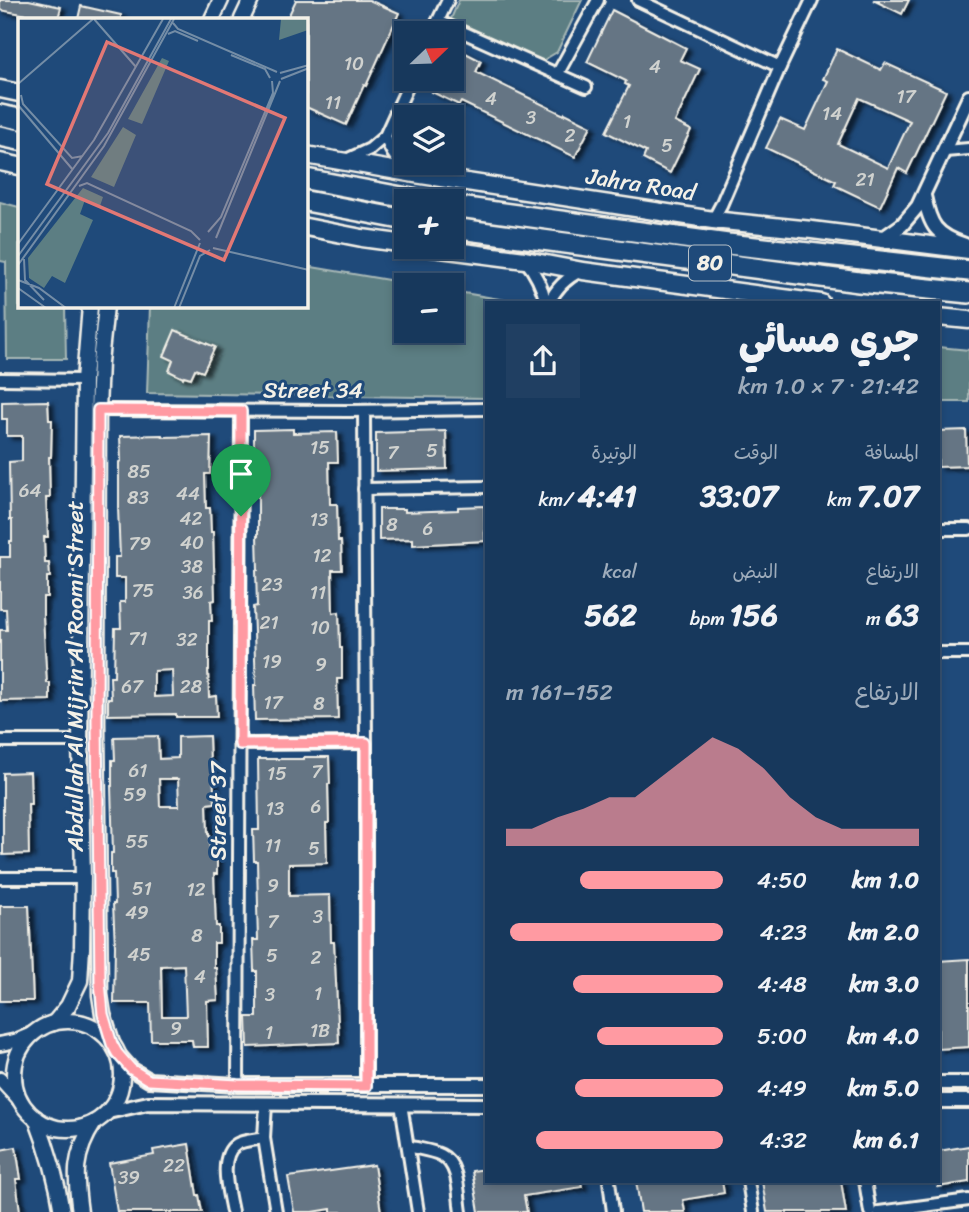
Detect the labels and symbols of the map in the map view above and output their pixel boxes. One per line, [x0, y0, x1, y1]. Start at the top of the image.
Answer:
inset map [18, 18, 308, 308]
north arrow [394, 21, 464, 91]
house number: 10 [344, 47, 364, 80]
house number: 4 [649, 50, 661, 83]
house number: 17 [896, 80, 917, 113]
house number: 4 [485, 82, 497, 115]
house number: 11 [325, 86, 341, 119]
house number: 14 [822, 97, 842, 130]
house number: 3 [526, 101, 537, 134]
house number: 1 [623, 105, 631, 138]
house number: 2 [565, 119, 576, 152]
house number: 5 [661, 129, 673, 162]
street label: Jahra Road [582, 155, 700, 214]
house number: 21 [855, 163, 875, 196]
road number: 80 [689, 246, 731, 280]
street label: Street 34 [263, 370, 363, 411]
house number: 15 [310, 431, 330, 464]
house number: 5 [426, 434, 438, 467]
house number: 7 [388, 436, 400, 469]
pin [211, 444, 271, 516]
house number: 85 [127, 455, 151, 488]
house number: 64 [19, 474, 41, 507]
house number: 44 [176, 477, 200, 510]
house number: 83 [127, 481, 150, 514]
street label: Abdullah Al Mijrin Al Roomi Street [55, 500, 96, 853]
house number: 42 [180, 502, 202, 535]
house number: 13 [310, 503, 329, 536]
house number: 8 [386, 508, 398, 541]
house number: 6 [423, 512, 433, 545]
house number: 40 [180, 526, 204, 559]
house number: 79 [129, 527, 151, 560]
house number: 12 [312, 539, 332, 572]
house number: 38 [181, 550, 203, 583]
house number: 23 [261, 568, 283, 601]
house number: 75 [132, 574, 155, 607]
house number: 36 [182, 576, 204, 609]
house number: 11 [310, 576, 326, 609]
house number: 21 [259, 606, 279, 639]
house number: 10 [310, 611, 330, 644]
house number: 71 [128, 622, 148, 655]
house number: 32 [176, 623, 198, 656]
house number: 19 [262, 645, 282, 678]
house number: 9 [315, 648, 327, 681]
house number: 67 [121, 670, 144, 703]
house number: 28 [180, 670, 203, 703]
house number: 17 [263, 686, 284, 719]
house number: 8 [313, 687, 325, 720]
house number: 61 [129, 754, 147, 787]
house number: 7 [312, 755, 324, 788]
house number: 15 [267, 757, 287, 790]
street label: Street 37 [198, 760, 239, 860]
house number: 59 [123, 778, 147, 811]
house number: 6 [311, 790, 321, 823]
house number: 13 [266, 792, 285, 825]
house number: 55 [125, 825, 149, 858]
house number: 11 [265, 829, 281, 862]
house number: 5 [308, 832, 320, 865]
house number: 9 [267, 869, 279, 902]
house number: 51 [132, 872, 152, 905]
house number: 12 [186, 873, 206, 906]
house number: 49 [125, 896, 149, 929]
house number: 3 [313, 900, 324, 933]
house number: 7 [268, 905, 280, 938]
house number: 8 [191, 919, 203, 952]
house number: 45 [127, 938, 151, 971]
house number: 5 [266, 939, 278, 972]
house number: 2 [311, 941, 322, 974]
house number: 4 [194, 960, 206, 993]
house number: 1 [314, 977, 322, 1010]
house number: 3 [265, 978, 276, 1011]
house number: 9 [170, 1012, 182, 1045]
house number: 1B [310, 1014, 330, 1047]
house number: 1 [265, 1016, 273, 1049]
house number: 22 [163, 1149, 185, 1182]
house number: 39 [118, 1161, 140, 1194]

